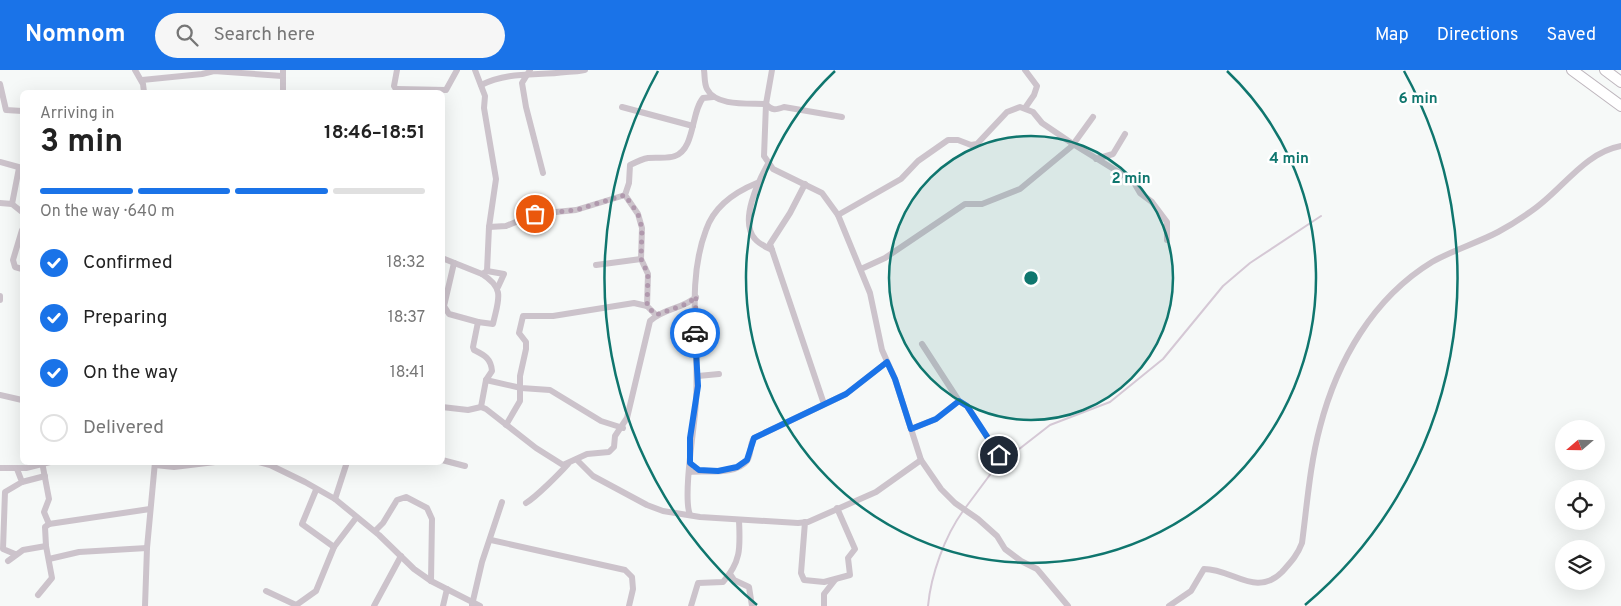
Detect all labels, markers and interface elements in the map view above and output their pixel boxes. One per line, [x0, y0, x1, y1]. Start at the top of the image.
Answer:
search box [155, 13, 505, 58]
text: Nomnom [25, 20, 125, 50]
icon: search [173, 21, 201, 49]
text: Search here [213, 23, 315, 47]
text: Map [1375, 24, 1409, 47]
text: Directions [1437, 24, 1519, 47]
text: Saved [1547, 24, 1596, 47]
text: 6 min [1398, 90, 1438, 109]
text: Arriving in [40, 104, 115, 124]
text: 18:46–18:51 [324, 121, 425, 145]
text: 3 min [40, 123, 123, 163]
text: 4 min [1269, 150, 1309, 169]
text: 2 min [1111, 170, 1151, 189]
pin [514, 193, 556, 235]
icon: bag [521, 200, 549, 228]
text: On the way · 640 m [40, 202, 175, 222]
icon: check [40, 249, 68, 277]
text: Confirmed [83, 251, 173, 275]
text: 18:32 [387, 253, 425, 273]
centre of rings [1022, 269, 1040, 287]
icon: check [40, 304, 68, 332]
text: Preparing [83, 306, 167, 330]
text: 18:37 [388, 308, 425, 328]
courier [670, 308, 720, 358]
icon: car [681, 319, 709, 347]
icon: check [40, 359, 68, 387]
text: On the way [83, 361, 178, 385]
text: 18:41 [390, 363, 425, 383]
text: Delivered [83, 416, 164, 440]
north arrow [1555, 420, 1605, 470]
map controls [1555, 420, 1605, 590]
pin [978, 434, 1020, 476]
icon: home [985, 441, 1013, 469]
button: locate [1555, 480, 1605, 530]
button: layers [1555, 540, 1605, 590]

